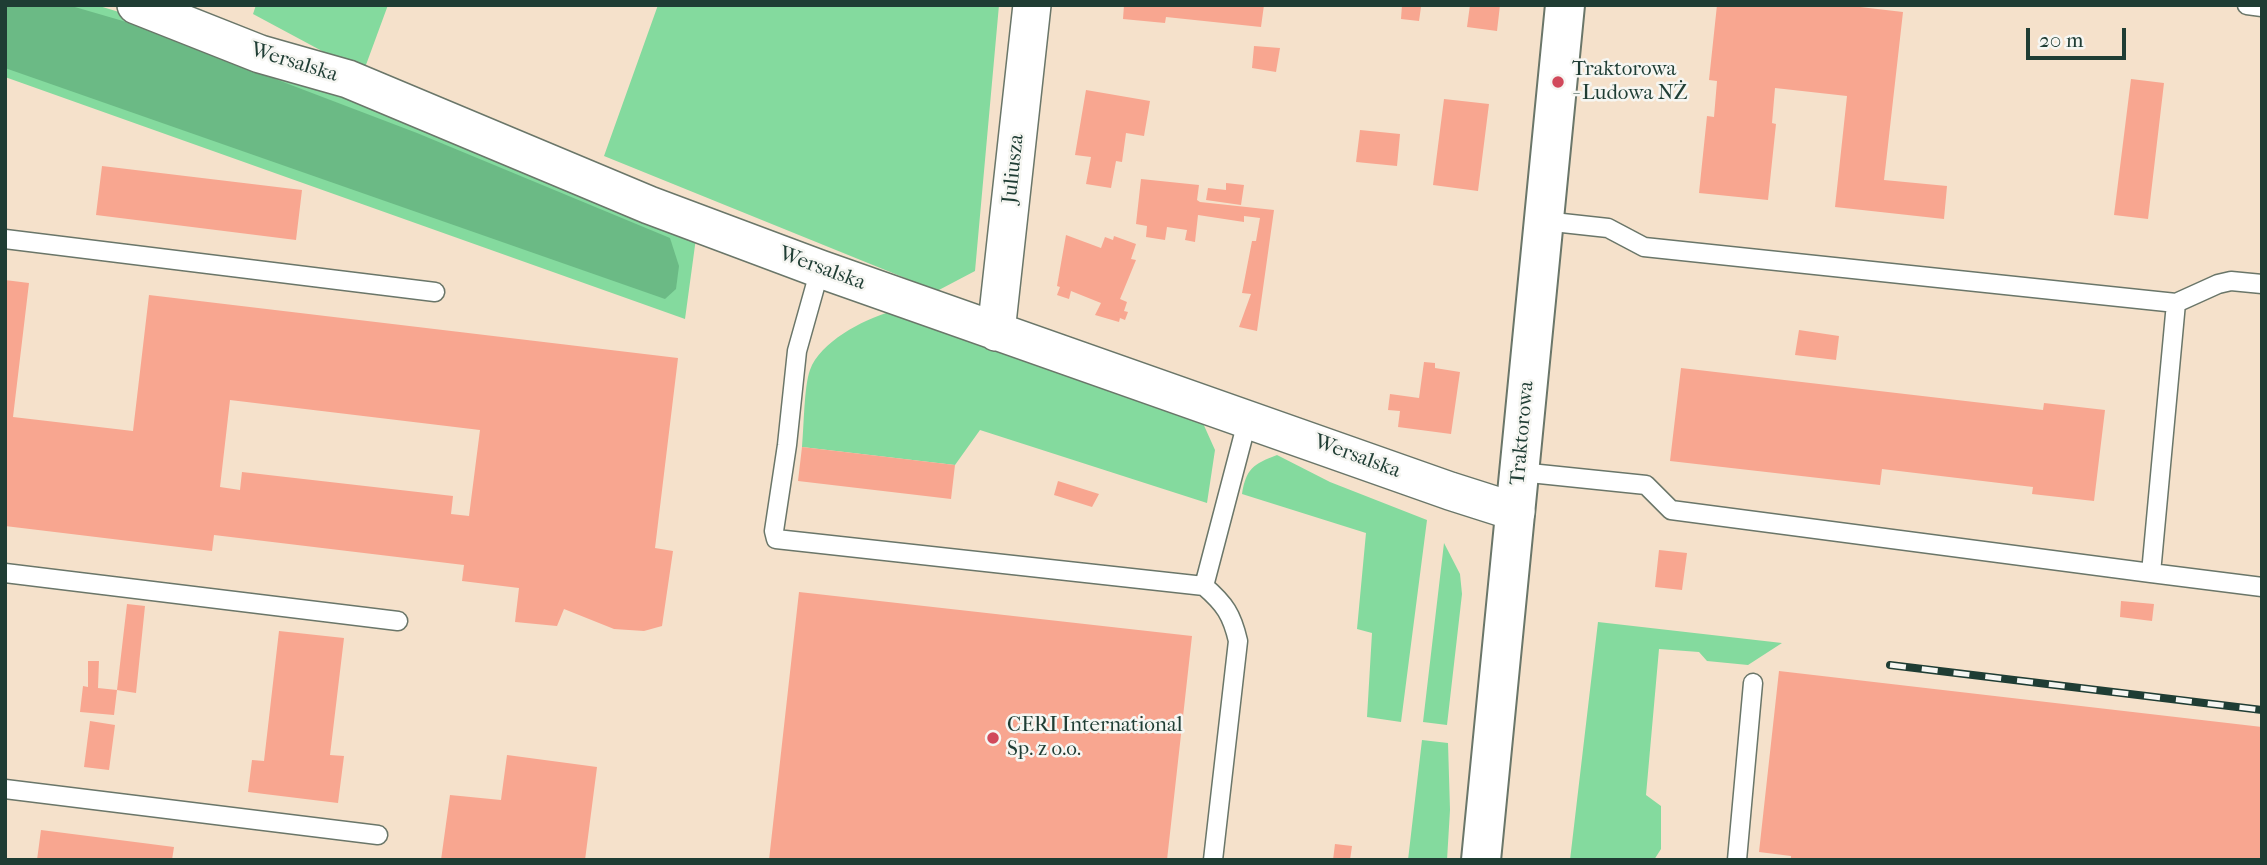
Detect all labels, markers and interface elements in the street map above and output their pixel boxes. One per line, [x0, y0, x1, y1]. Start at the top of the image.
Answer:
scale bar [2029, 14, 2129, 58]
text: 20 m [2039, 28, 2083, 52]
street label: Wersalska [247, 38, 341, 88]
place label: Traktorowa - Ludowa NŻ [1572, 57, 1688, 107]
marker: Traktorowa - Ludowa NŻ [1550, 74, 1566, 90]
street label: Juliusza [998, 133, 1030, 205]
street label: Wersalska [775, 242, 869, 296]
street label: Traktorowa [1506, 380, 1540, 486]
street label: Wersalska [1310, 430, 1404, 484]
place label: CERI International Sp. z o.o. [1007, 713, 1183, 763]
marker: CERI International Sp. z o.o. [985, 730, 1001, 746]

